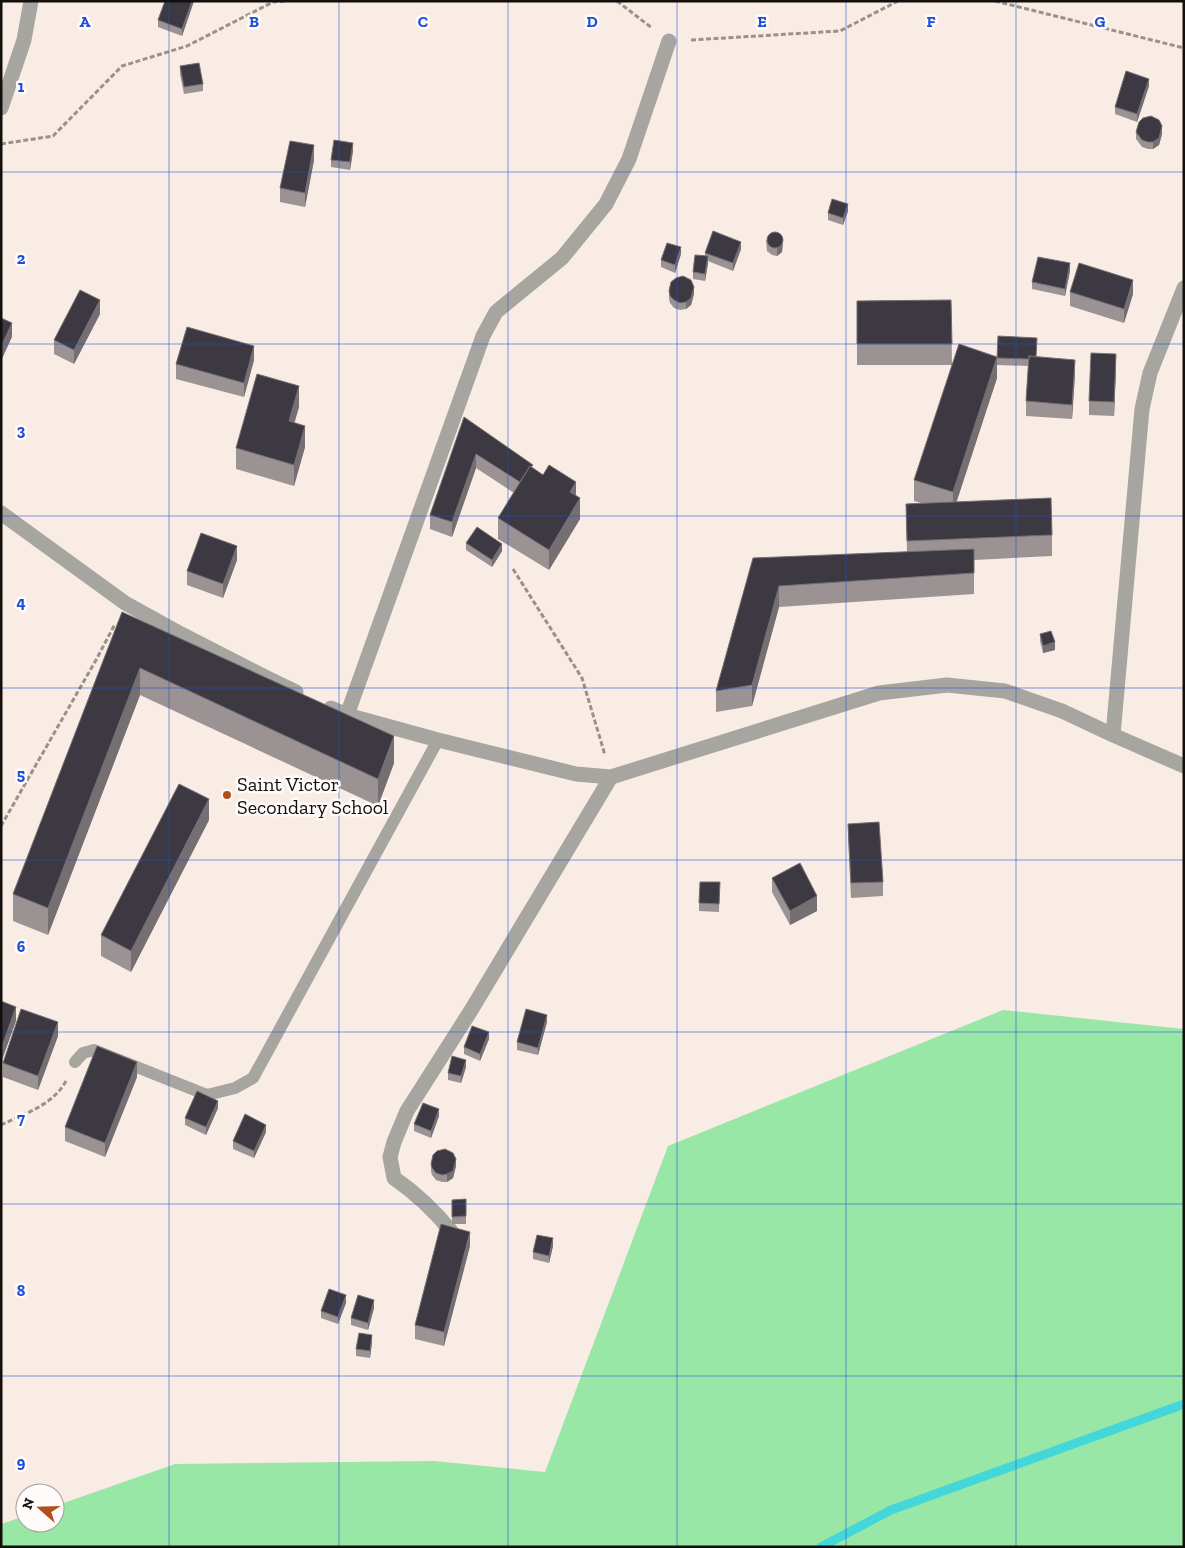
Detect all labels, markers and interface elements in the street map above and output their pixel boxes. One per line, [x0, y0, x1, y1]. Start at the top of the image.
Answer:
text: A [80, 12, 91, 31]
text: B [249, 12, 259, 31]
text: C [418, 12, 428, 31]
text: D [586, 12, 598, 31]
text: E [757, 12, 767, 31]
text: F [926, 12, 936, 31]
text: G [1095, 12, 1106, 31]
text: 1 [18, 77, 25, 96]
text: 2 [17, 249, 26, 268]
text: 3 [17, 421, 26, 440]
text: 4 [16, 593, 26, 612]
text: 5 [17, 765, 25, 784]
place label: Saint Victor Secondary School [237, 772, 388, 819]
marker: Saint Victor Secondary School [221, 789, 233, 801]
text: 6 [17, 937, 26, 956]
text: 7 [17, 1109, 25, 1128]
text: 8 [17, 1281, 26, 1300]
text: 9 [17, 1453, 26, 1472]
north arrow [15, 1483, 65, 1533]
text: N [18, 1495, 38, 1512]

